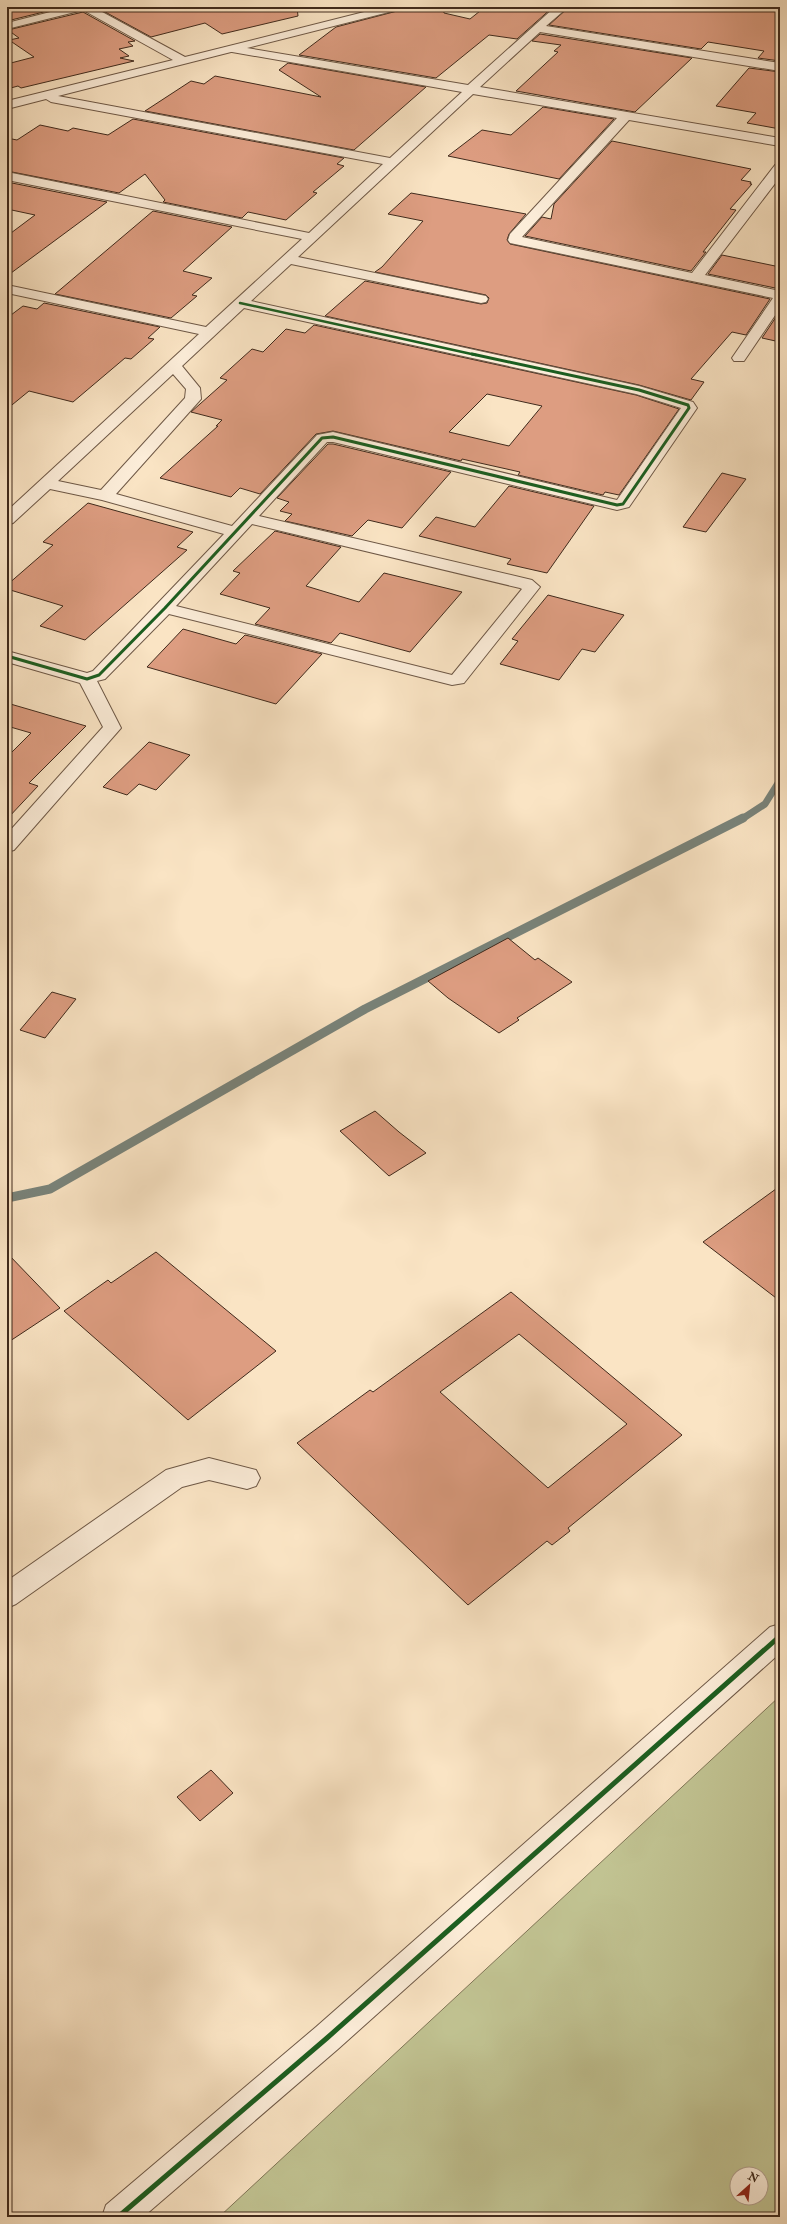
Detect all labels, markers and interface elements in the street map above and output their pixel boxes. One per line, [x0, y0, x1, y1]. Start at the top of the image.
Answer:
north arrow [729, 2166, 769, 2206]
text: N [745, 2169, 762, 2186]

